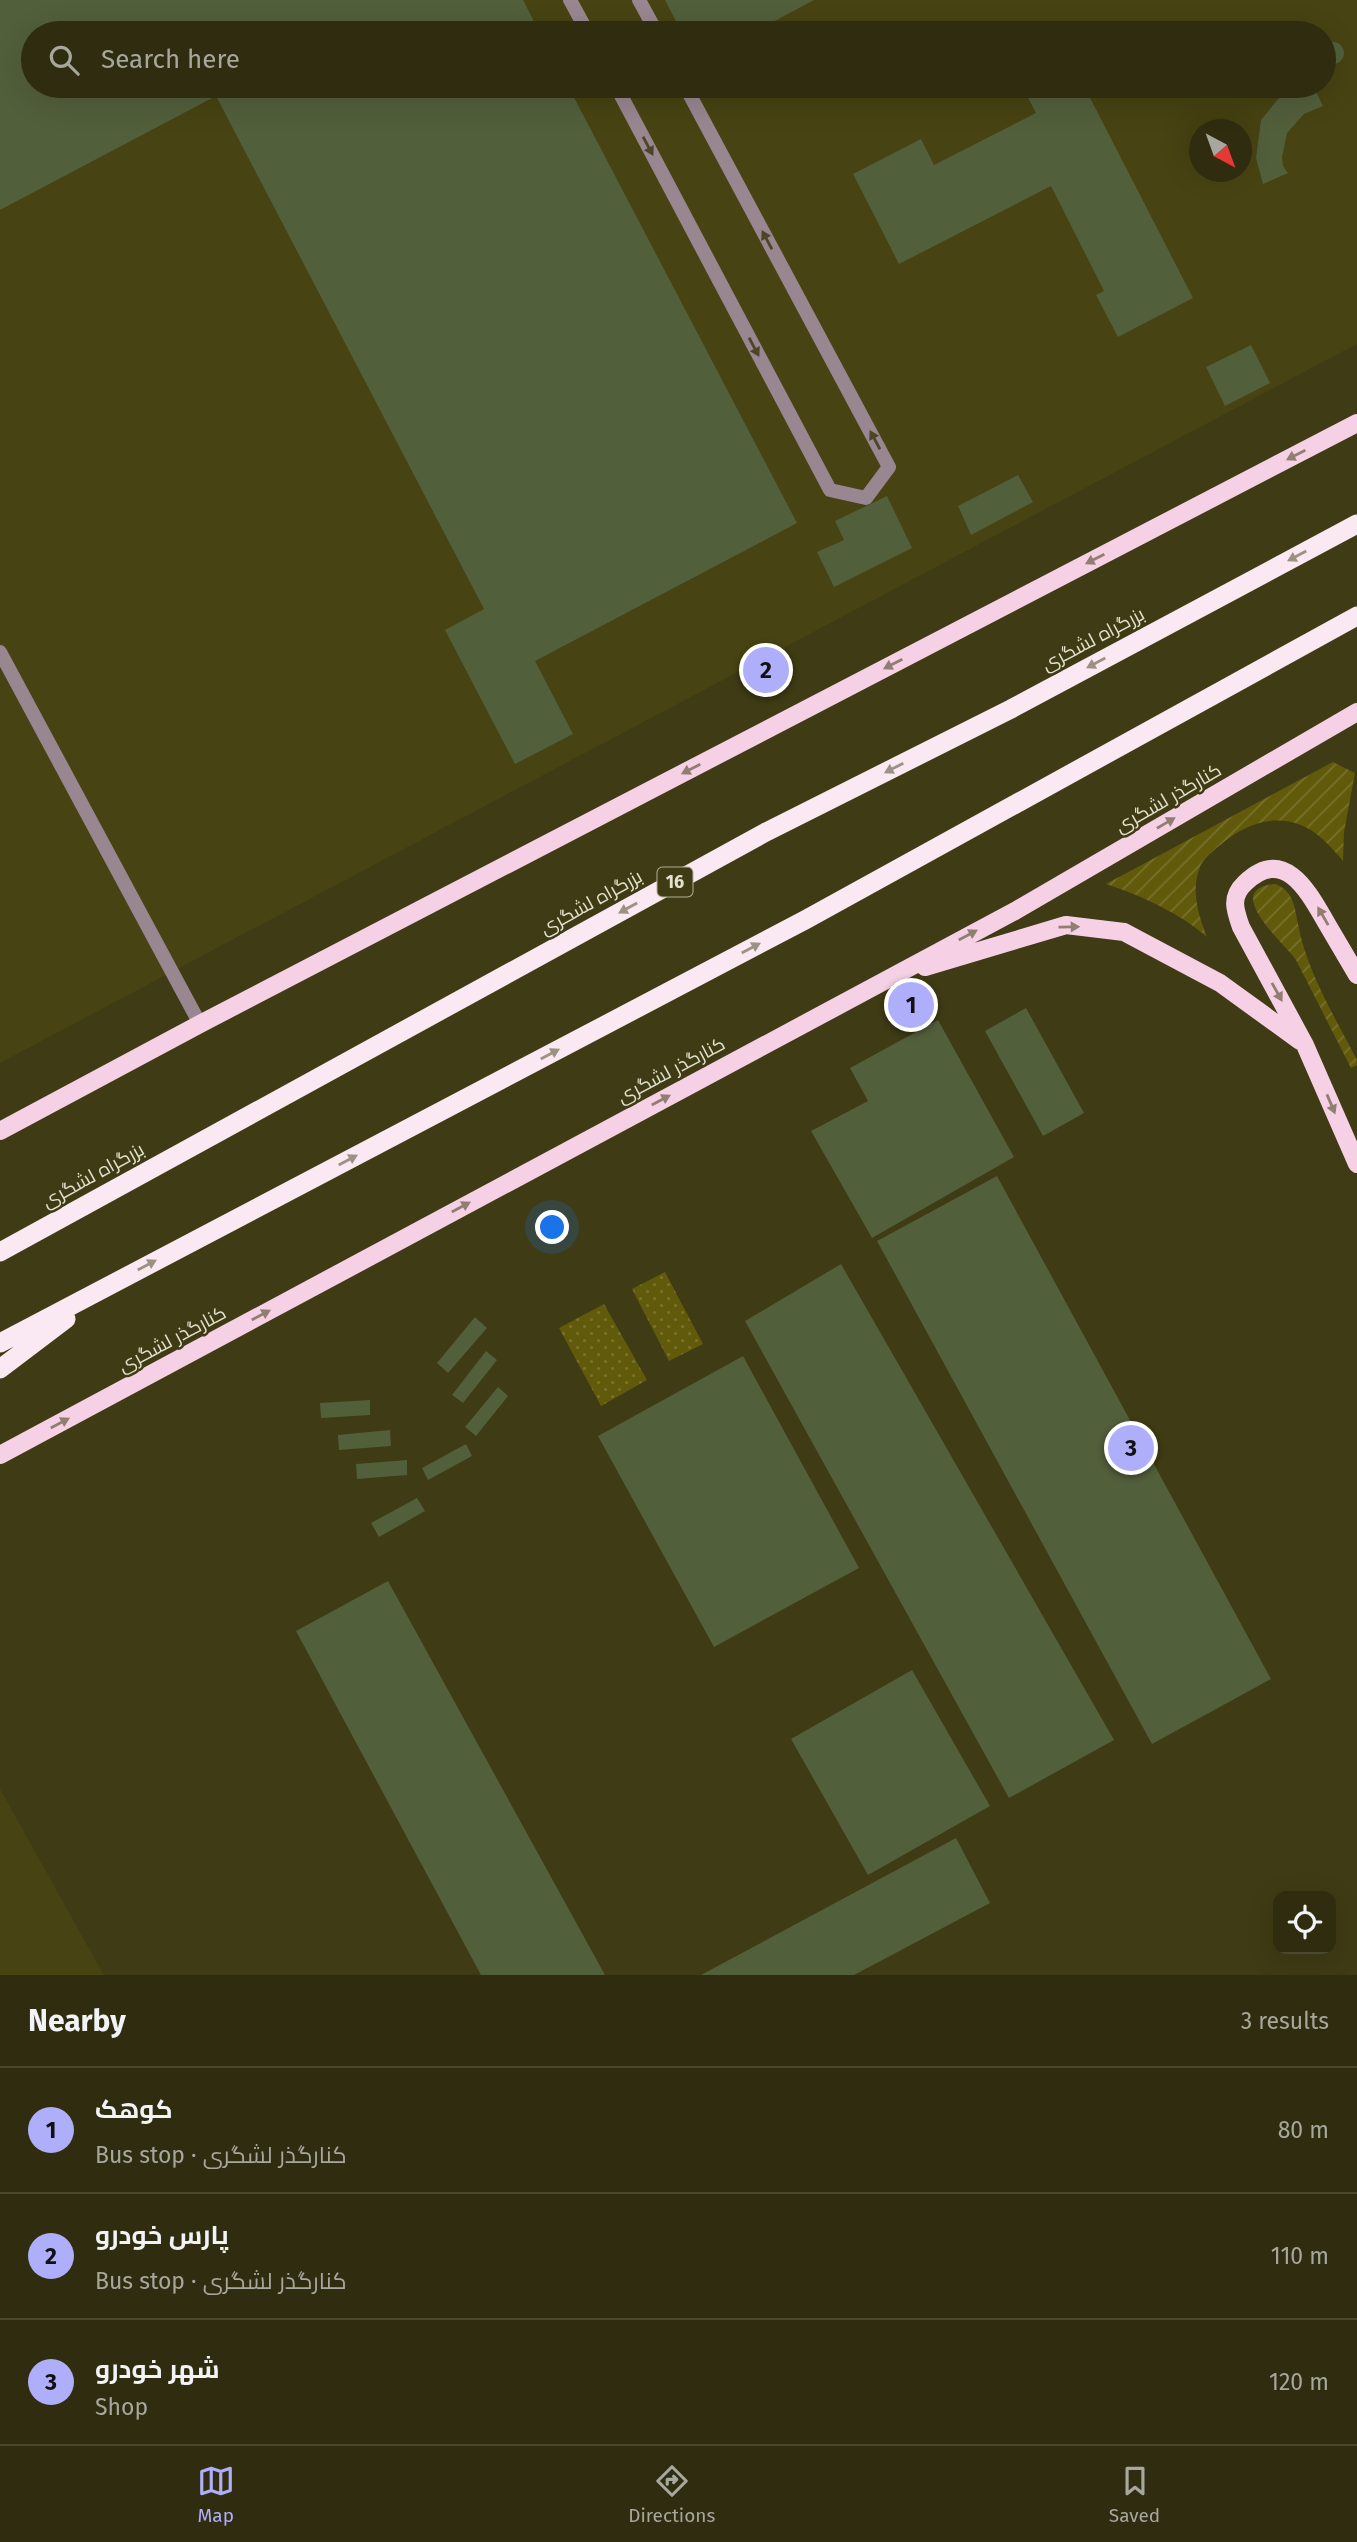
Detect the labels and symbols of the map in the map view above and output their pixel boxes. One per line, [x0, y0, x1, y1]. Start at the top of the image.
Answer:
north arrow [1189, 119, 1252, 182]
one-way arrow [642, 136, 653, 156]
one-way arrow [761, 230, 773, 249]
one-way arrow [748, 337, 760, 357]
one-way arrow [869, 430, 880, 450]
one-way arrow [1286, 448, 1306, 460]
one-way arrow [1287, 550, 1307, 562]
one-way arrow [1084, 553, 1104, 565]
street label: بزرگراه لشگری [1038, 602, 1148, 676]
pin: 2 [743, 644, 789, 696]
one-way arrow [1086, 657, 1106, 669]
one-way arrow [883, 659, 903, 670]
street label: کنارگذر لشگری [1111, 758, 1225, 838]
one-way arrow [884, 762, 904, 773]
one-way arrow [681, 764, 701, 775]
one-way arrow [1156, 817, 1176, 829]
street label: بزرگراه لشگری [536, 864, 646, 940]
road number: 16 [658, 868, 692, 897]
one-way arrow [618, 902, 637, 914]
one-way arrow [1317, 907, 1329, 926]
one-way arrow [1058, 922, 1080, 933]
one-way arrow [958, 930, 978, 941]
one-way arrow [741, 943, 761, 954]
pin: 1 [888, 979, 934, 1031]
one-way arrow [1271, 982, 1282, 1002]
street label: کنارگذر لشگری [613, 1032, 729, 1108]
one-way arrow [540, 1048, 560, 1060]
one-way arrow [652, 1094, 671, 1106]
one-way arrow [1325, 1094, 1337, 1114]
street label: بزرگراه لشگری [38, 1137, 148, 1213]
one-way arrow [338, 1154, 358, 1165]
one-way arrow [451, 1202, 471, 1213]
your location [535, 1210, 569, 1244]
one-way arrow [137, 1260, 157, 1271]
street label: کنارگذر لشگری [114, 1301, 230, 1377]
one-way arrow [251, 1309, 270, 1321]
one-way arrow [50, 1417, 70, 1429]
pin: 3 [1108, 1422, 1154, 1474]

